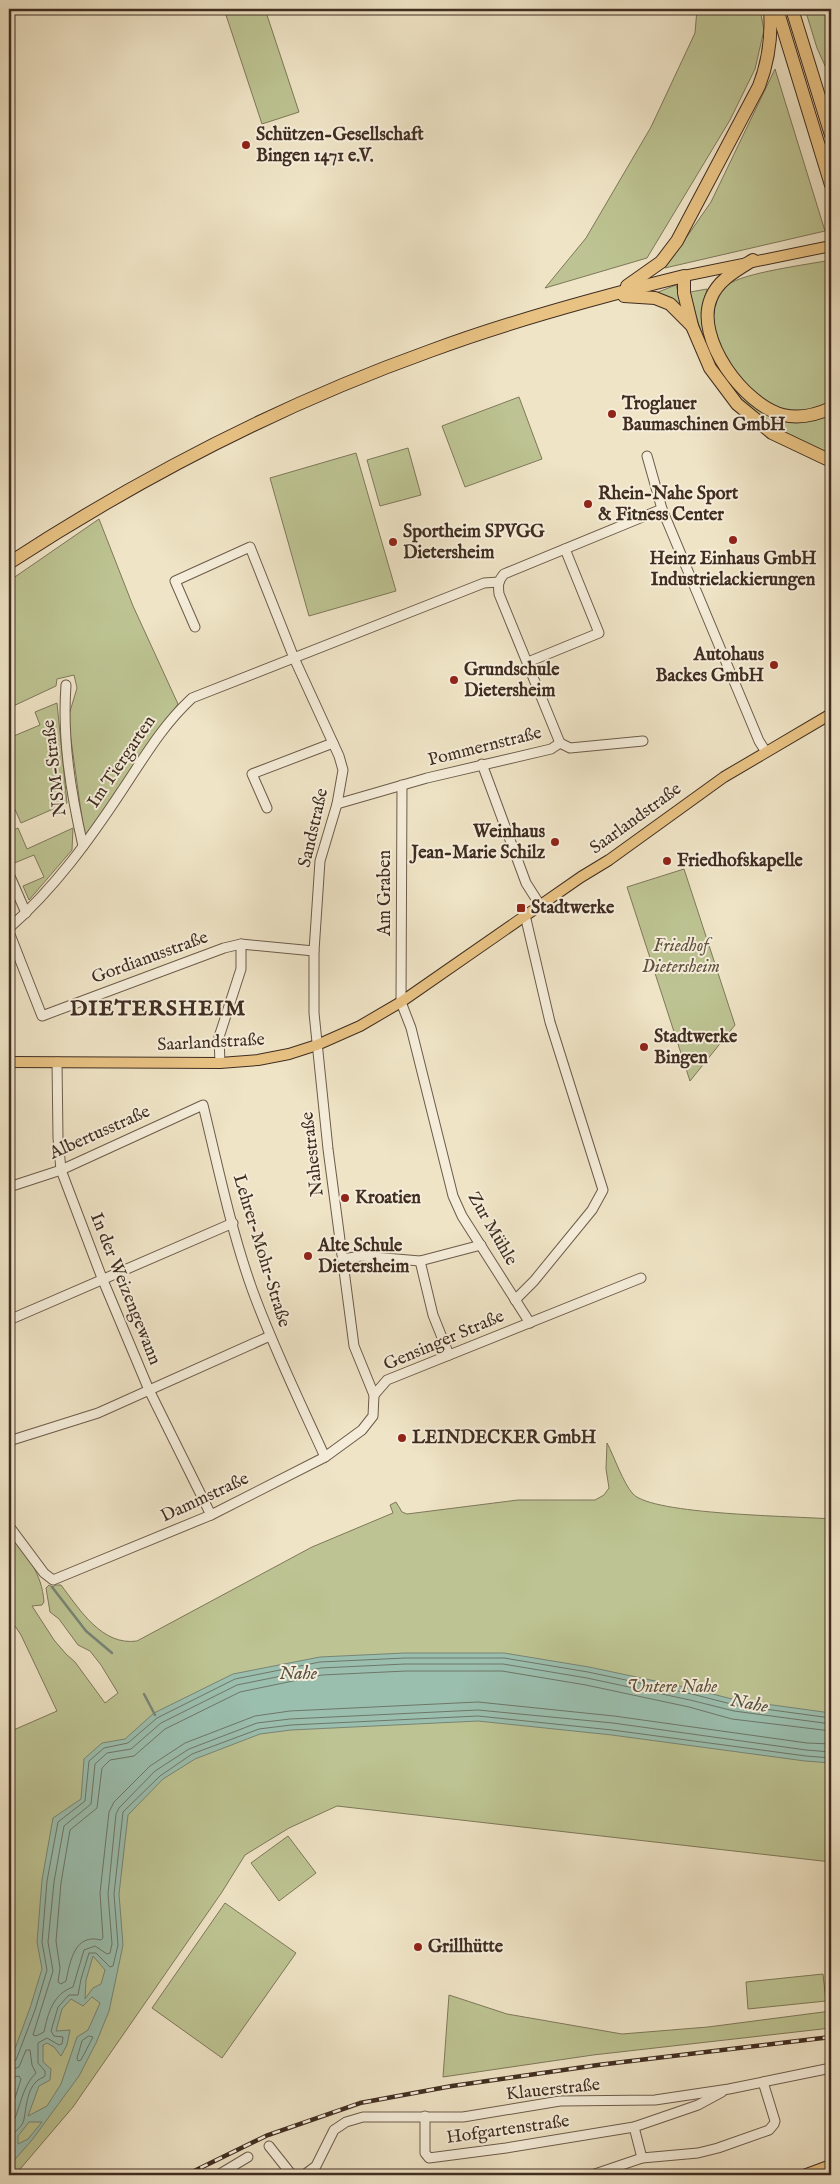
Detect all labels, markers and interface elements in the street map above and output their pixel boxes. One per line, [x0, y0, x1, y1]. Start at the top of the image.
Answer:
place label: Schützen-Gesellschaft Bingen 1471 e.V. [256, 124, 424, 168]
marker: Schützen-Gesellschaft Bingen 1471 e.V. [240, 139, 252, 151]
place label: Troglauer Baumaschinen GmbH [621, 393, 786, 437]
marker: Troglauer Baumaschinen GmbH [606, 408, 618, 420]
place label: Rhein-Nahe Sport & Fitness Center [598, 483, 739, 527]
marker: Rhein-Nahe Sport & Fitness Center [582, 498, 594, 510]
place label: Sportheim SPVGG Dietersheim [403, 521, 545, 565]
marker: Heinz Einhaus GmbH Industrielackierungen [727, 534, 739, 546]
marker: Sportheim SPVGG Dietersheim [387, 536, 399, 548]
place label: Heinz Einhaus GmbH Industrielackierungen [650, 548, 817, 592]
place label: Autohaus Backes GmbH [656, 644, 765, 688]
place label: Grundschule Dietersheim [464, 659, 560, 703]
marker: Autohaus Backes GmbH [768, 659, 780, 671]
marker: Grundschule Dietersheim [448, 674, 460, 686]
street label: Im Tiergarten [83, 711, 162, 813]
street label: NSM-Straße [38, 718, 72, 818]
street label: Pommernstraße [426, 722, 544, 772]
street label: Saarlandstraße [586, 778, 686, 860]
street label: Sandstraße [294, 786, 334, 870]
place label: Weinhaus Jean-Marie Schilz [409, 821, 546, 865]
marker: Weinhaus Jean-Marie Schilz [549, 836, 561, 848]
street label: Am Graben [374, 850, 397, 937]
place label: Friedhofskapelle [677, 850, 804, 873]
marker: Friedhofskapelle [661, 855, 673, 867]
place label: Stadtwerke [531, 897, 615, 920]
marker: Stadtwerke [515, 902, 527, 914]
street label: Gordianusstraße [89, 926, 211, 990]
park label: Friedhof Dietersheim [642, 935, 720, 979]
district label: DIETERSHEIM [70, 995, 246, 1023]
place label: Stadtwerke Bingen [654, 1026, 738, 1070]
street label: Saarlandstraße [157, 1029, 265, 1057]
marker: Stadtwerke Bingen [638, 1041, 650, 1053]
street label: Albertusstraße [45, 1101, 154, 1166]
street label: Nahestraße [296, 1110, 330, 1198]
street label: Lehrer-Mohr-Straße [227, 1172, 295, 1330]
place label: Kroatien [355, 1187, 421, 1210]
street label: Zur Mühle [462, 1188, 522, 1270]
marker: Kroatien [339, 1192, 351, 1204]
street label: In der Weizengewann [84, 1210, 166, 1369]
place label: Alte Schule Dietersheim [317, 1235, 409, 1279]
marker: Alte Schule Dietersheim [302, 1250, 314, 1262]
street label: Gensinger Straße [380, 1305, 508, 1377]
place label: LEINDECKER GmbH [412, 1427, 597, 1450]
marker: LEINDECKER GmbH [396, 1432, 408, 1444]
street label: Dammstraße [157, 1468, 253, 1528]
water label: Nahe [279, 1662, 318, 1686]
park label: Untere Nahe [627, 1676, 717, 1699]
water label: Nahe [728, 1689, 771, 1719]
place label: Grillhütte [428, 1936, 504, 1959]
marker: Grillhütte [412, 1941, 424, 1953]
street label: Klauerstraße [505, 2074, 601, 2106]
street label: Hofgartenstraße [445, 2110, 571, 2150]

